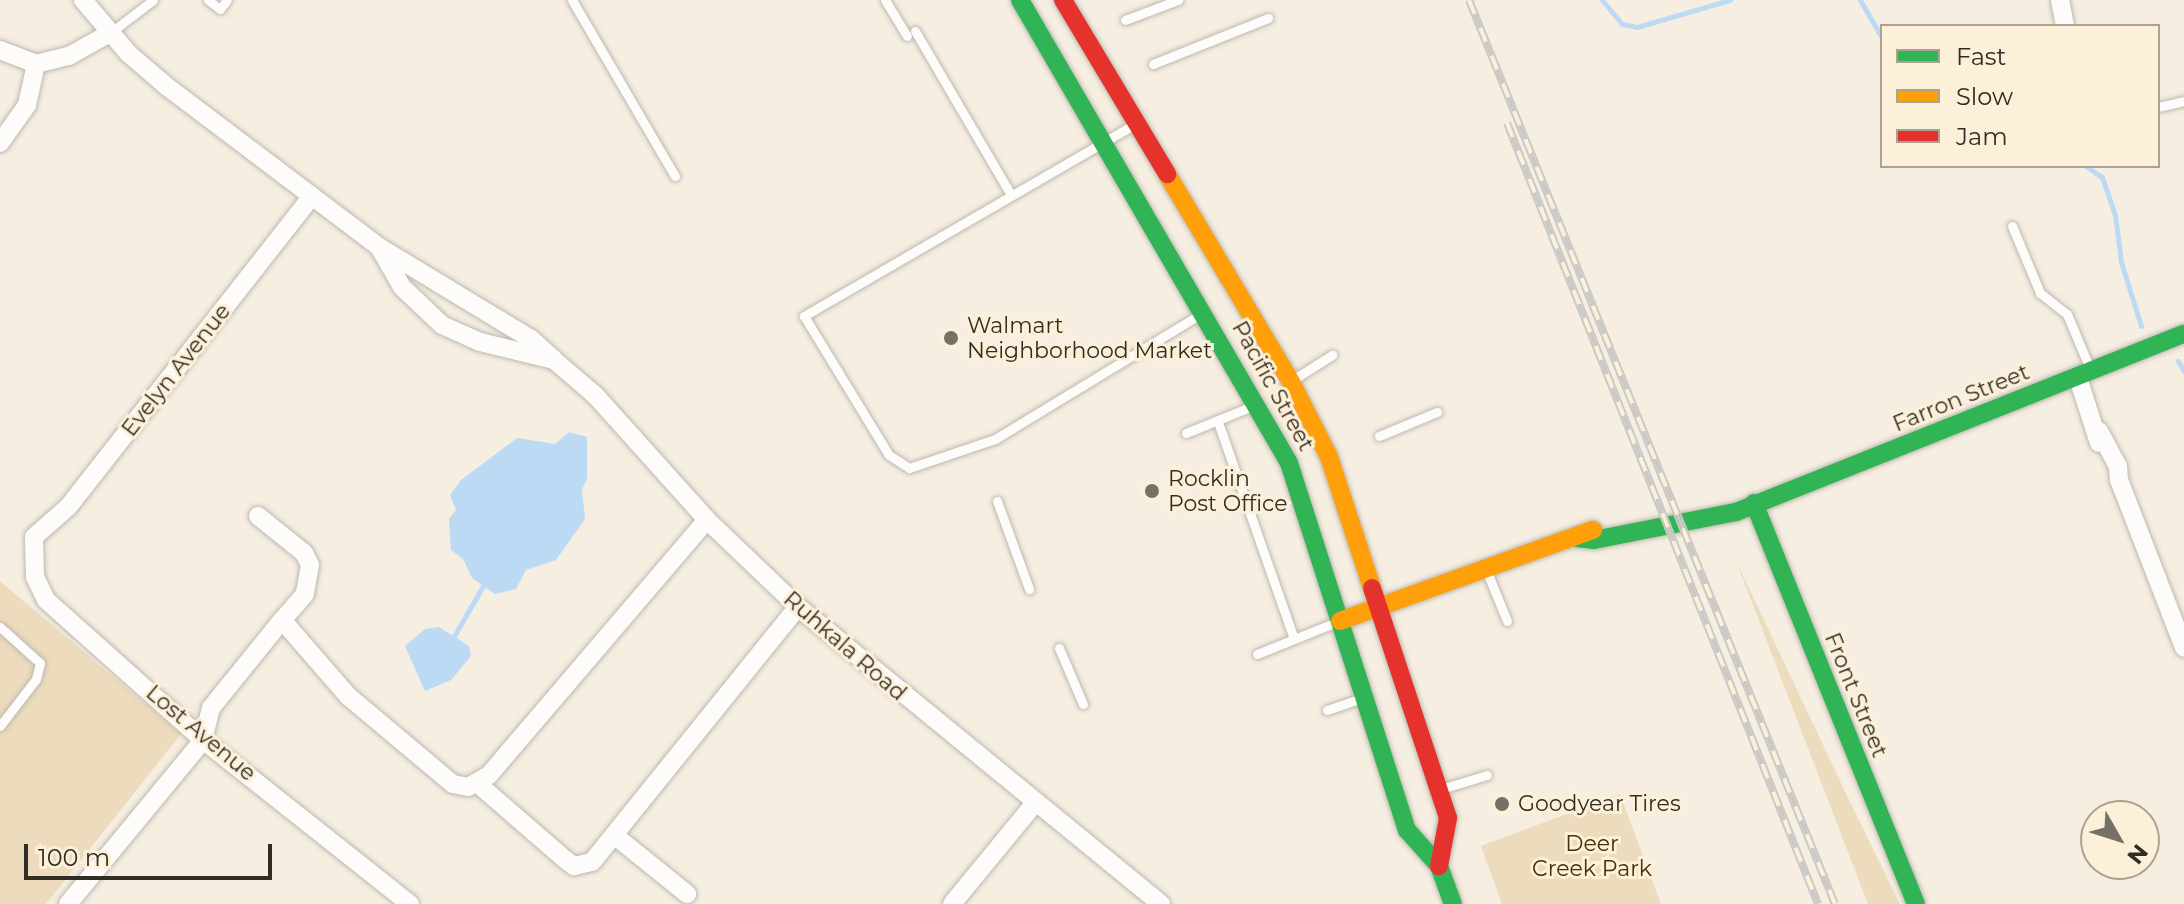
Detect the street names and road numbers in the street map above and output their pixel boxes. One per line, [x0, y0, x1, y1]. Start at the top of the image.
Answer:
street label: Evelyn Avenue [116, 299, 236, 441]
street label: Pacific Street [1226, 316, 1320, 456]
street label: Farron Street [1889, 359, 2033, 437]
street label: Ruhkala Road [778, 586, 912, 706]
street label: Front Street [1819, 629, 1893, 761]
street label: Lost Avenue [141, 679, 261, 787]

